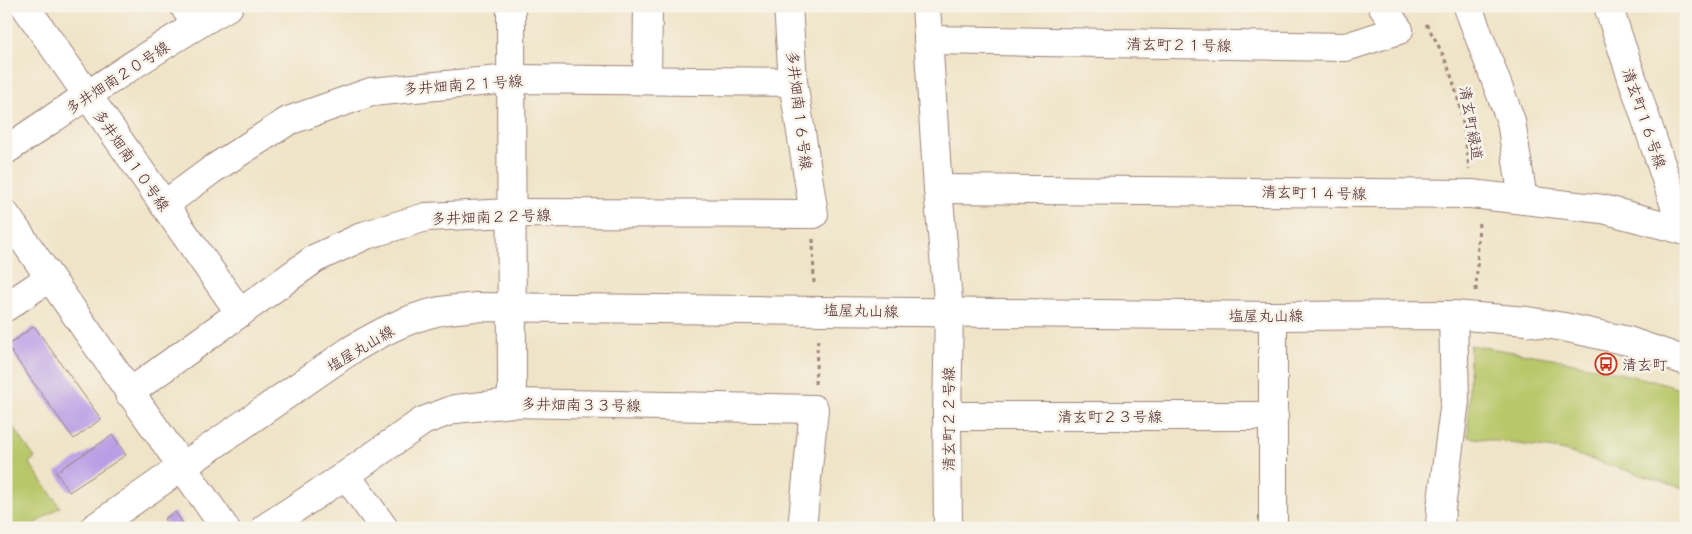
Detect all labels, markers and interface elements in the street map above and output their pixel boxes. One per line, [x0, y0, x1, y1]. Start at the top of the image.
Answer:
street label: 清玄町２１号線 [1126, 33, 1232, 55]
street label: 多井畑南２０号線 [61, 36, 173, 118]
street label: 多井畑南１６号線 [783, 49, 817, 171]
street label: 清玄町１６号線 [1618, 65, 1672, 171]
street label: 多井畑南２１号線 [402, 70, 524, 98]
street label: 清玄町緑道 [1456, 84, 1488, 162]
street label: 多井畑南１０号線 [89, 105, 175, 215]
street label: 清玄町１４号線 [1261, 181, 1367, 203]
street label: 多井畑南２２号線 [431, 204, 551, 228]
street label: 塩屋丸山線 [823, 299, 899, 321]
street label: 塩屋丸山線 [1228, 305, 1304, 325]
street label: 塩屋丸山線 [323, 320, 397, 376]
bus stop icon: 清玄町 [1594, 352, 1618, 376]
place label: 清玄町 [1622, 354, 1668, 374]
street label: 清玄町２２号線 [938, 366, 958, 472]
street label: 多井畑南３３号線 [521, 393, 641, 415]
street label: 清玄町２３号線 [1057, 406, 1163, 426]

